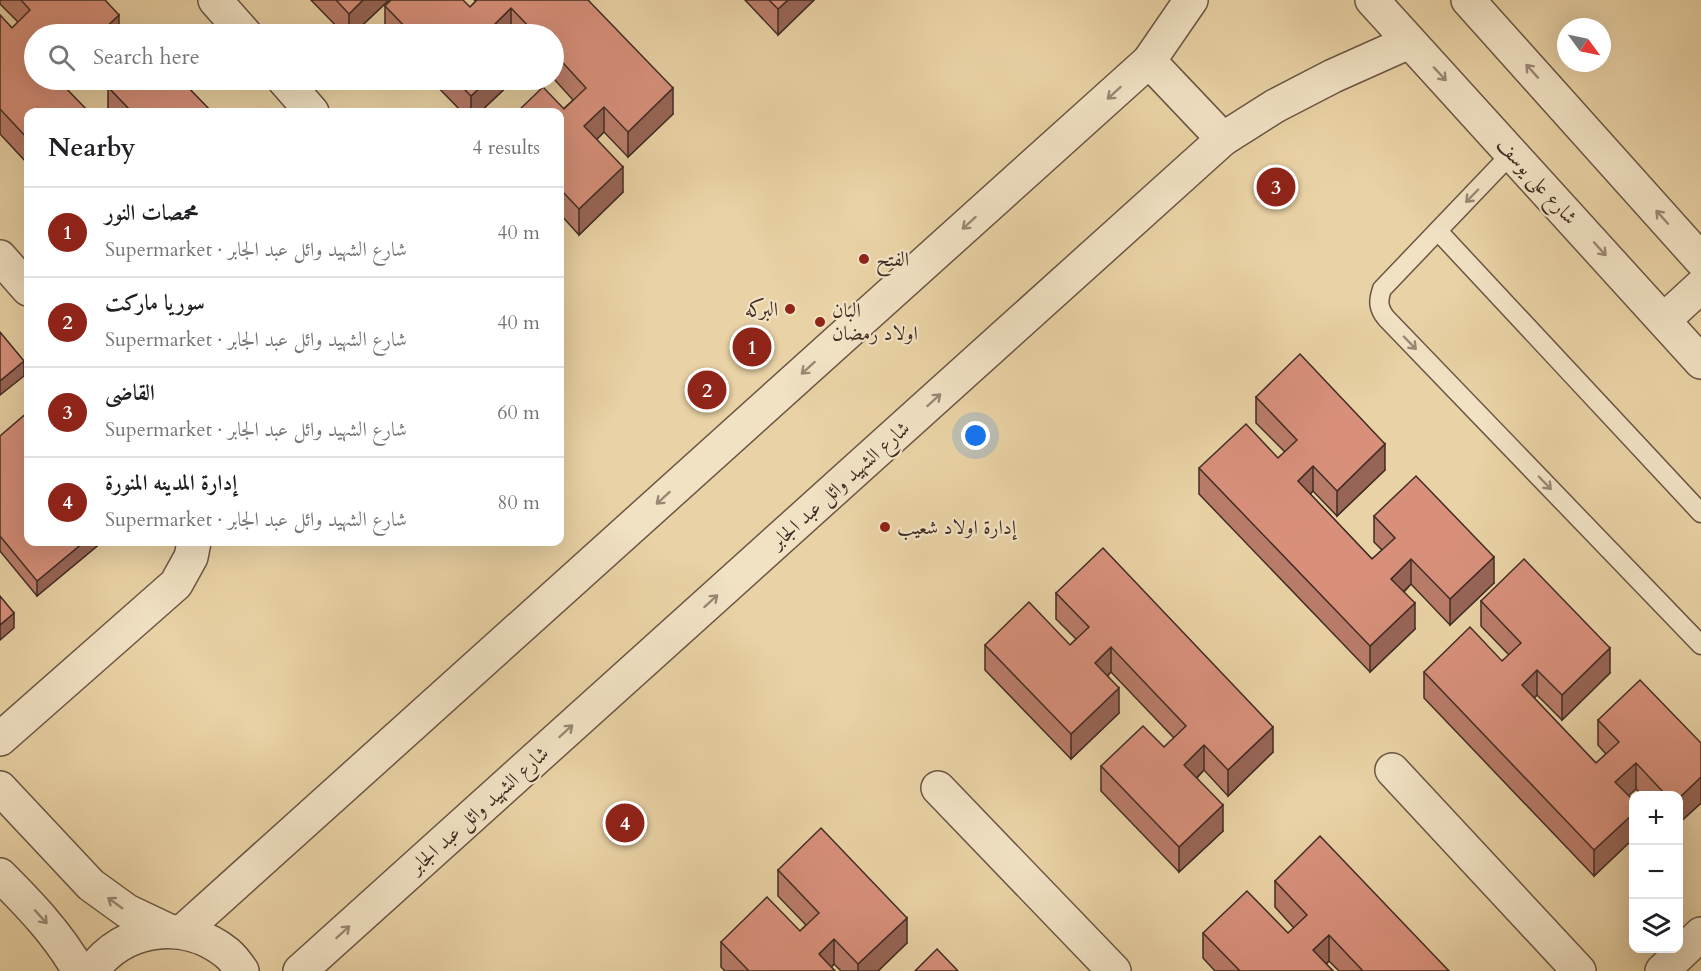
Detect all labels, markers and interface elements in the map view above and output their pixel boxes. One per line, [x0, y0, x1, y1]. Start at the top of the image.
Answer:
north arrow [1557, 18, 1611, 72]
search box [24, 24, 564, 90]
icon: search [45, 41, 78, 74]
text: Search here [93, 42, 200, 72]
one-way arrow [1525, 64, 1539, 79]
one-way arrow [1433, 67, 1447, 82]
one-way arrow [1106, 86, 1121, 100]
text: Nearby [48, 130, 136, 165]
street label: شارع على يوسف [1488, 132, 1583, 233]
text: 4 results [472, 134, 540, 161]
pin: 3 [1256, 164, 1296, 210]
one-way arrow [1464, 188, 1479, 203]
text: محمصات النور [105, 198, 199, 228]
one-way arrow [1655, 209, 1669, 224]
one-way arrow [962, 216, 977, 230]
text: 1 [62, 219, 73, 246]
text: 40 m [497, 219, 540, 246]
text: Supermarket · شارع الشهيد وائل عبد الجابر [105, 236, 407, 263]
one-way arrow [1592, 242, 1607, 257]
place label: الفتح [876, 246, 909, 277]
marker: الفتح [857, 252, 871, 266]
text: سوريا ماركت [105, 288, 205, 318]
place label: البركه [745, 296, 778, 323]
place label: البان اولاد رمضان [832, 297, 918, 347]
marker: البركه [783, 302, 797, 316]
text: 2 [62, 309, 73, 336]
text: 40 m [497, 309, 540, 336]
marker: البان اولاد رمضان [813, 315, 827, 329]
pin: 1 [732, 324, 771, 370]
text: Supermarket · شارع الشهيد وائل عبد الجابر [105, 326, 407, 353]
one-way arrow [1402, 335, 1417, 350]
one-way arrow [801, 361, 816, 375]
pin: 2 [688, 368, 726, 412]
text: القاضى [105, 378, 155, 408]
one-way arrow [926, 393, 941, 407]
text: 3 [62, 399, 73, 426]
text: 60 m [497, 399, 540, 426]
street label: شارع الشهيد وائل عبد الجابر [763, 415, 918, 559]
text: Supermarket · شارع الشهيد وائل عبد الجابر [105, 416, 407, 443]
your location [961, 421, 990, 450]
text: إدارة المدينه المنورة [105, 468, 237, 498]
one-way arrow [1538, 476, 1552, 491]
text: 4 [62, 489, 73, 516]
text: 80 m [497, 489, 540, 516]
one-way arrow [656, 491, 671, 505]
text: Supermarket · شارع الشهيد وائل عبد الجابر [105, 506, 407, 533]
place label: إدارة اولاد شعيب [897, 514, 1018, 541]
marker: إدارة اولاد شعيب [878, 520, 892, 534]
one-way arrow [703, 594, 718, 608]
one-way arrow [559, 724, 574, 738]
street label: شارع الشهيد وائل عبد الجابر [402, 740, 557, 884]
map controls [1629, 791, 1683, 953]
button: + [1629, 791, 1683, 845]
pin: 4 [606, 800, 644, 846]
button: − [1629, 845, 1683, 899]
one-way arrow [108, 896, 124, 909]
button: layers [1629, 899, 1683, 953]
one-way arrow [34, 909, 48, 924]
one-way arrow [336, 925, 351, 939]

